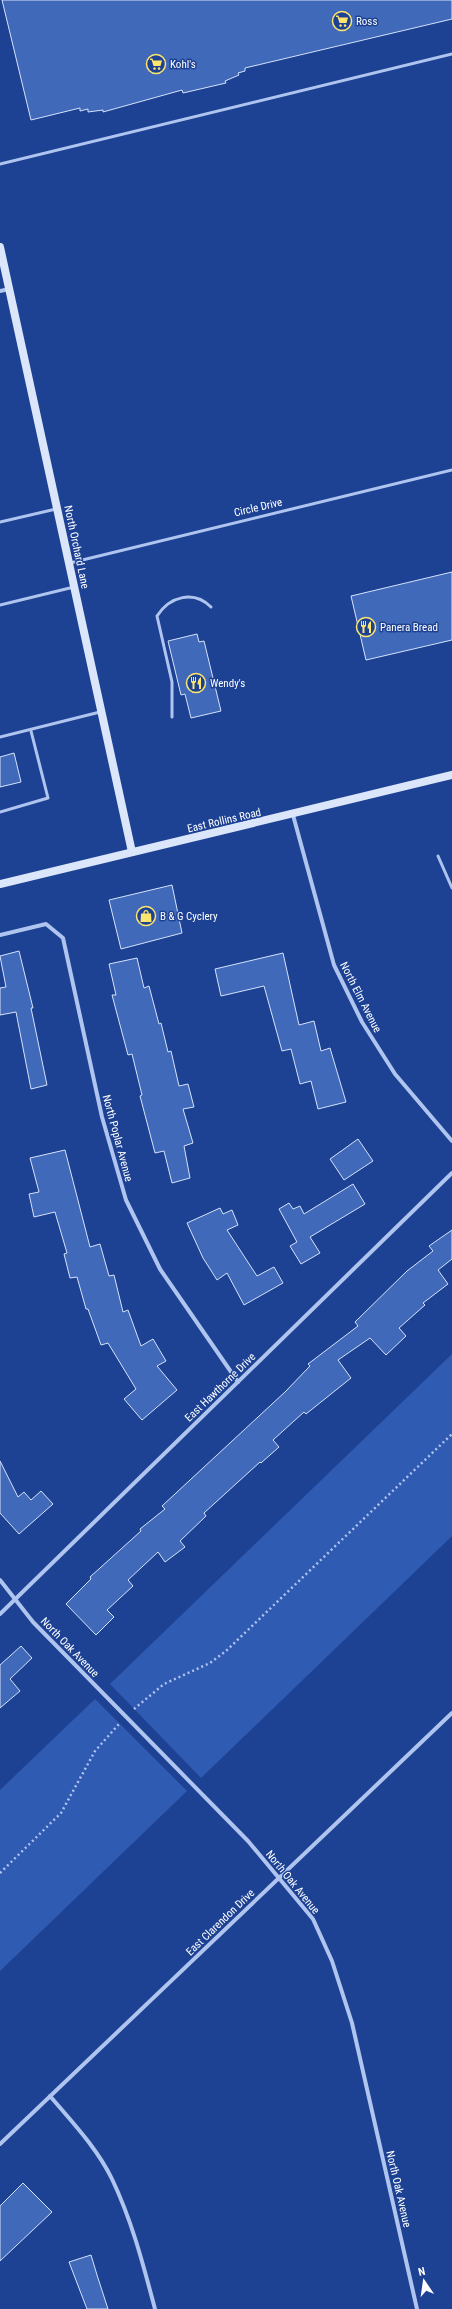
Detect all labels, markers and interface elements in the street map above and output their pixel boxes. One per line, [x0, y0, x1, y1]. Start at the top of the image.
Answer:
supermarket icon: Ross [331, 10, 353, 32]
place label: Ross [356, 15, 377, 28]
supermarket icon: Kohl's [145, 53, 167, 75]
place label: Kohl's [170, 58, 196, 71]
street label: Circle Drive [233, 496, 284, 519]
street label: North Orchard Lane [61, 504, 92, 590]
restaurant icon: Panera Bread [355, 616, 377, 638]
place label: Panera Bread [380, 621, 438, 634]
restaurant icon: Wendy's [185, 672, 207, 694]
place label: Wendy's [210, 677, 245, 690]
street label: East Rollins Road [186, 806, 262, 835]
shop icon: B & G Cyclery [135, 905, 157, 927]
place label: B & G Cyclery [160, 910, 218, 923]
street label: North Elm Avenue [337, 960, 384, 1035]
street label: North Poplar Avenue [100, 1093, 135, 1183]
street label: East Hawthorne Drive [182, 1350, 258, 1424]
street label: North Oak Avenue [38, 1615, 101, 1680]
street label: North Oak Avenue [263, 1848, 322, 1917]
street label: East Clarendon Drive [183, 1886, 257, 1958]
street label: North Oak Avenue [383, 2150, 414, 2229]
north arrow [404, 2261, 444, 2301]
text: N [417, 2265, 427, 2279]

